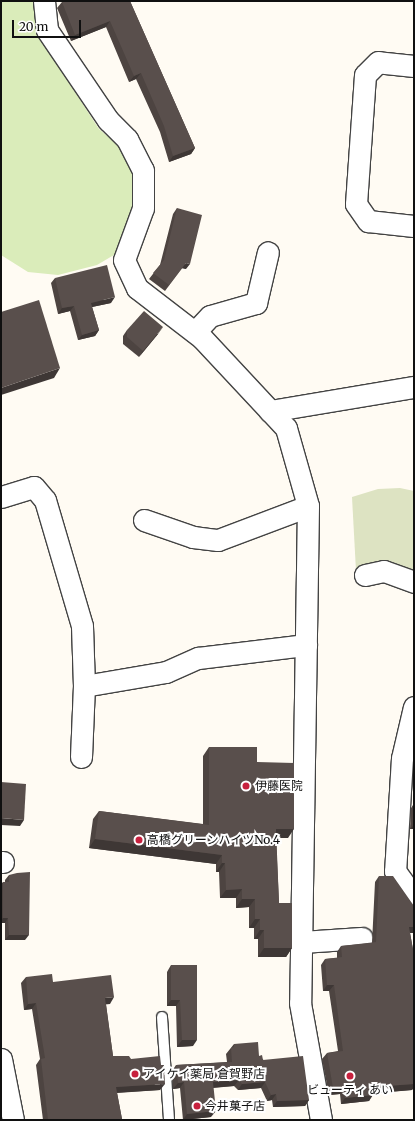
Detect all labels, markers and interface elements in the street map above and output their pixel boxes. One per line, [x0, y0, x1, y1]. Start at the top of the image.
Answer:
scale bar [14, 12, 83, 38]
text: 20 m [19, 19, 48, 34]
place label: 伊藤医院 [255, 779, 303, 793]
marker: 伊藤医院 [240, 780, 252, 792]
place label: 高橋グリーンハイツNo.4 [147, 833, 281, 847]
marker: 高橋グリーンハイツNo.4 [134, 835, 144, 845]
place label: アイケイ薬局 倉賀野店 [143, 1067, 266, 1081]
marker: アイケイ薬局 倉賀野店 [130, 1069, 140, 1079]
marker: ビューティ あい [345, 1071, 355, 1081]
place label: ビューティ あい [307, 1083, 393, 1097]
place label: 今井菓子店 [205, 1099, 265, 1113]
marker: 今井菓子店 [192, 1101, 202, 1111]

